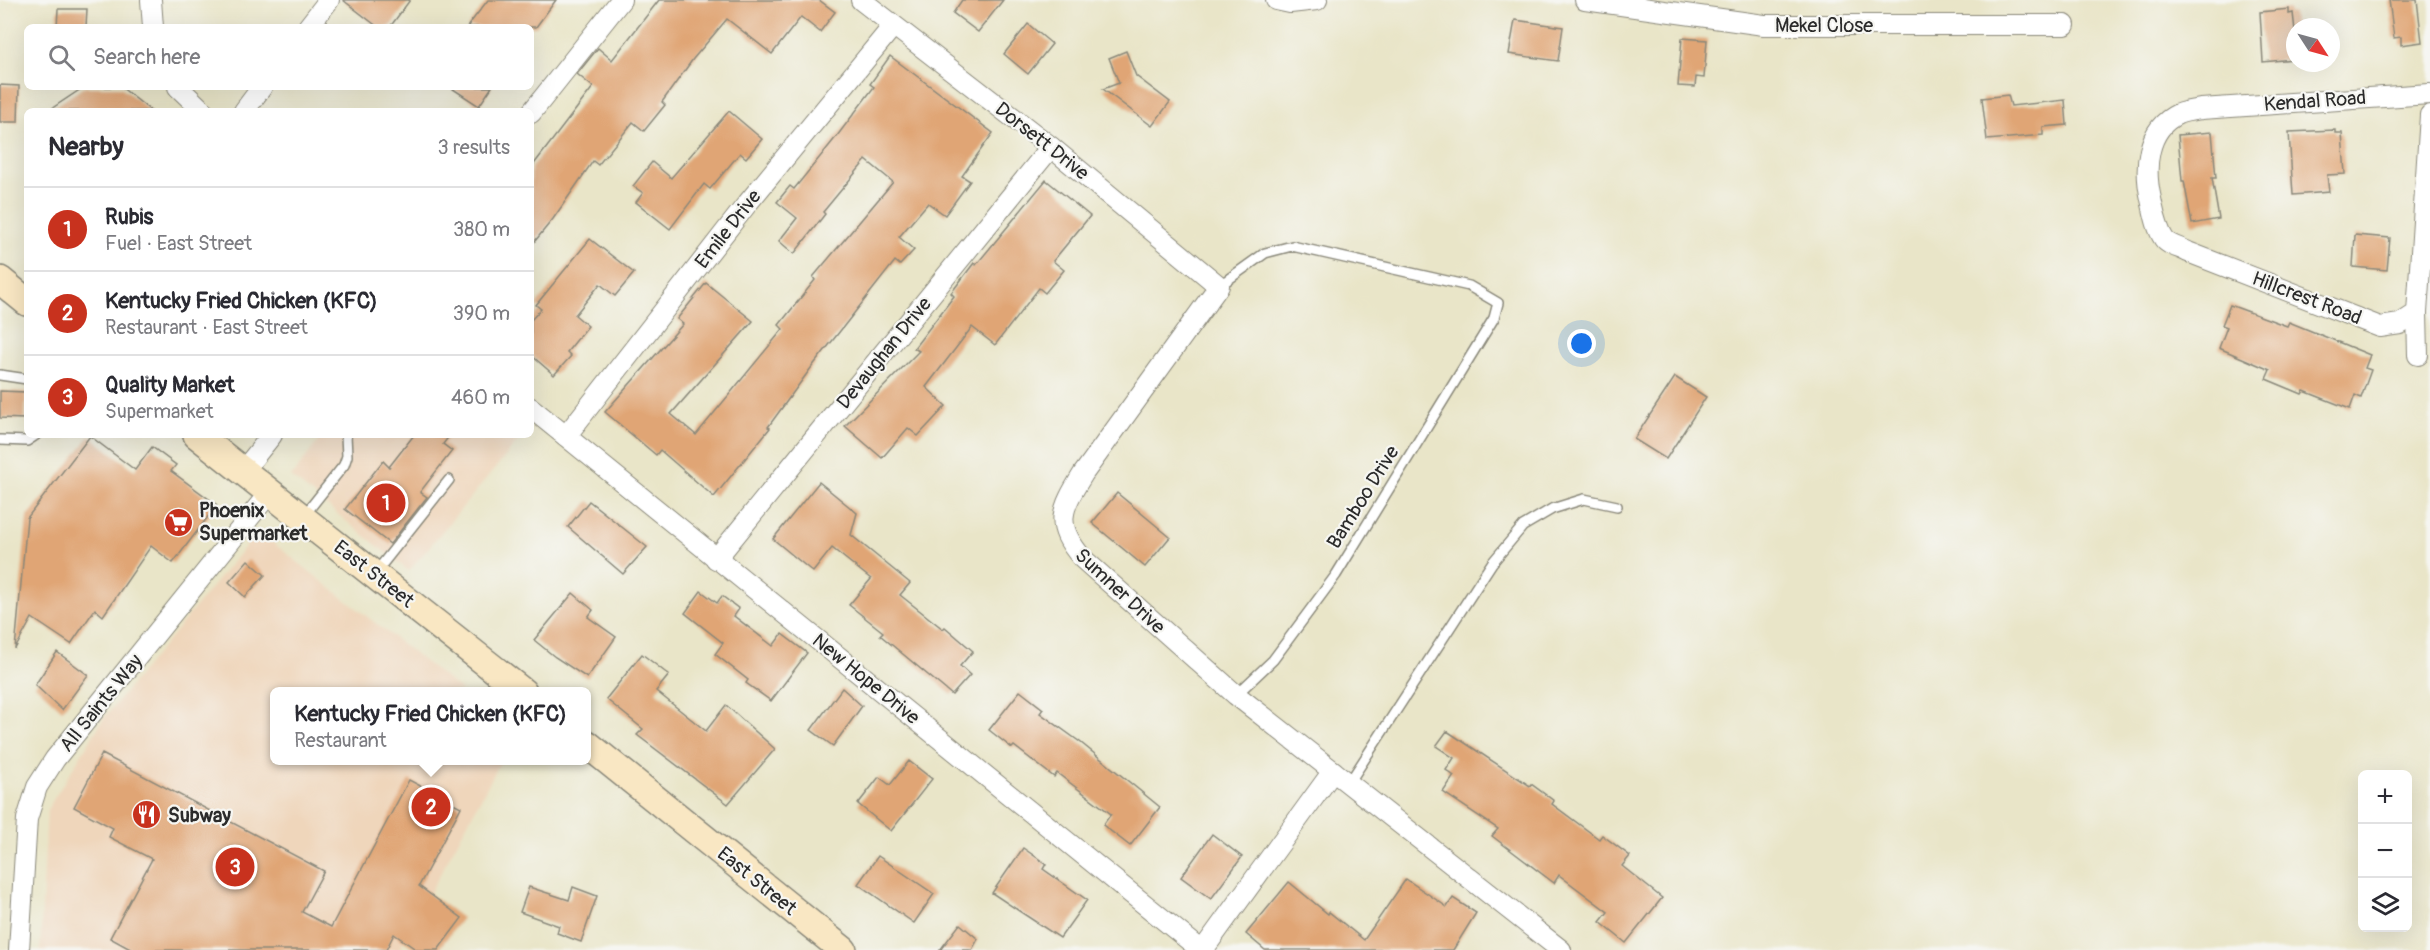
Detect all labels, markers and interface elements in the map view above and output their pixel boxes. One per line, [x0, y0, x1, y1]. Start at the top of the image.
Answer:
street label: Mekel Close [1775, 13, 1873, 38]
north arrow [2286, 18, 2340, 72]
search box [24, 24, 534, 90]
icon: search [45, 41, 78, 74]
text: Search here [93, 43, 200, 71]
street label: Kendal Road [2263, 85, 2367, 117]
street label: Dorsett Drive [990, 97, 1094, 186]
text: Nearby [48, 131, 124, 163]
text: 3 results [438, 135, 510, 160]
street label: Emile Drive [689, 184, 767, 273]
text: Rubis [105, 203, 153, 231]
text: 1 [64, 217, 71, 242]
text: 380 m [453, 217, 510, 242]
text: Fuel · East Street [105, 231, 252, 256]
street label: Hillcrest Road [2249, 266, 2365, 330]
text: Kentucky Fried Chicken (KFC) [105, 287, 378, 315]
street label: Devaughan Drive [831, 292, 937, 414]
text: 2 [62, 301, 73, 326]
text: 390 m [453, 301, 510, 326]
text: Restaurant · East Street [105, 315, 308, 340]
your location [1567, 329, 1596, 358]
text: Quality Market [105, 371, 235, 399]
text: 3 [62, 385, 73, 410]
text: 460 m [451, 385, 510, 410]
text: Supermarket [105, 399, 214, 424]
street label: Bamboo Drive [1321, 441, 1405, 553]
pin: 1 [366, 480, 406, 526]
place label: Phoenix Supermarket [199, 498, 309, 546]
supermarket icon: Phoenix Supermarket [162, 506, 194, 538]
street label: East Street [329, 535, 420, 614]
street label: Sumner Drive [1070, 543, 1170, 639]
street label: New Hope Drive [807, 628, 925, 730]
street label: All Saints Way [54, 649, 148, 757]
popup [270, 687, 591, 765]
text: Kentucky Fried Chicken (KFC) [294, 700, 567, 728]
text: Restaurant [294, 728, 387, 753]
map controls [2358, 770, 2412, 932]
button: + [2358, 770, 2412, 824]
pin: 2 [412, 784, 450, 830]
restaurant icon: Subway [131, 799, 163, 831]
place label: Subway [168, 803, 231, 828]
button: − [2358, 824, 2412, 878]
street label: East Street [712, 841, 803, 921]
pin: 3 [216, 844, 254, 890]
button: layers [2358, 878, 2412, 932]

